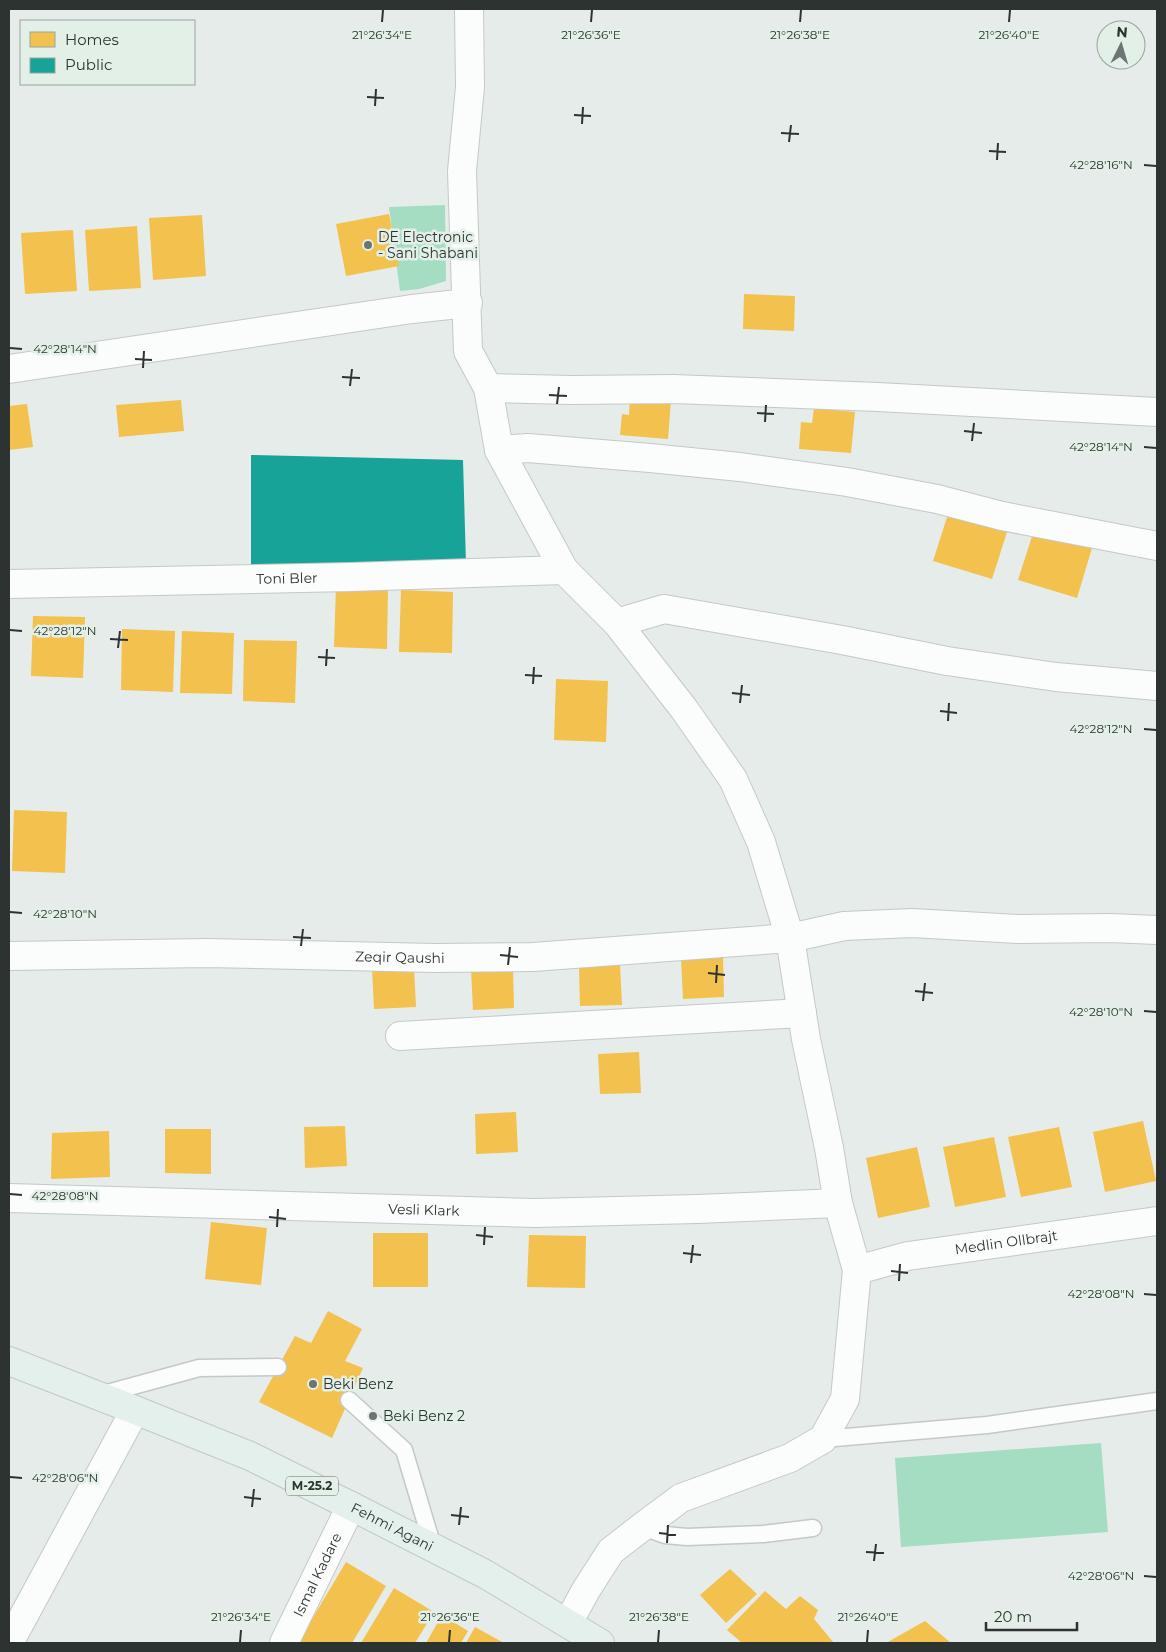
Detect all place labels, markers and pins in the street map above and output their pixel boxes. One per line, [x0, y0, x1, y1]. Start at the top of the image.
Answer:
place label: DE Electronic - Sani Shabani [378, 228, 478, 262]
marker: DE Electronic - Sani Shabani [362, 239, 374, 251]
place label: Beki Benz [323, 1375, 393, 1393]
marker: Beki Benz [307, 1378, 319, 1390]
place label: Beki Benz 2 [383, 1407, 465, 1425]
marker: Beki Benz 2 [367, 1410, 379, 1422]

